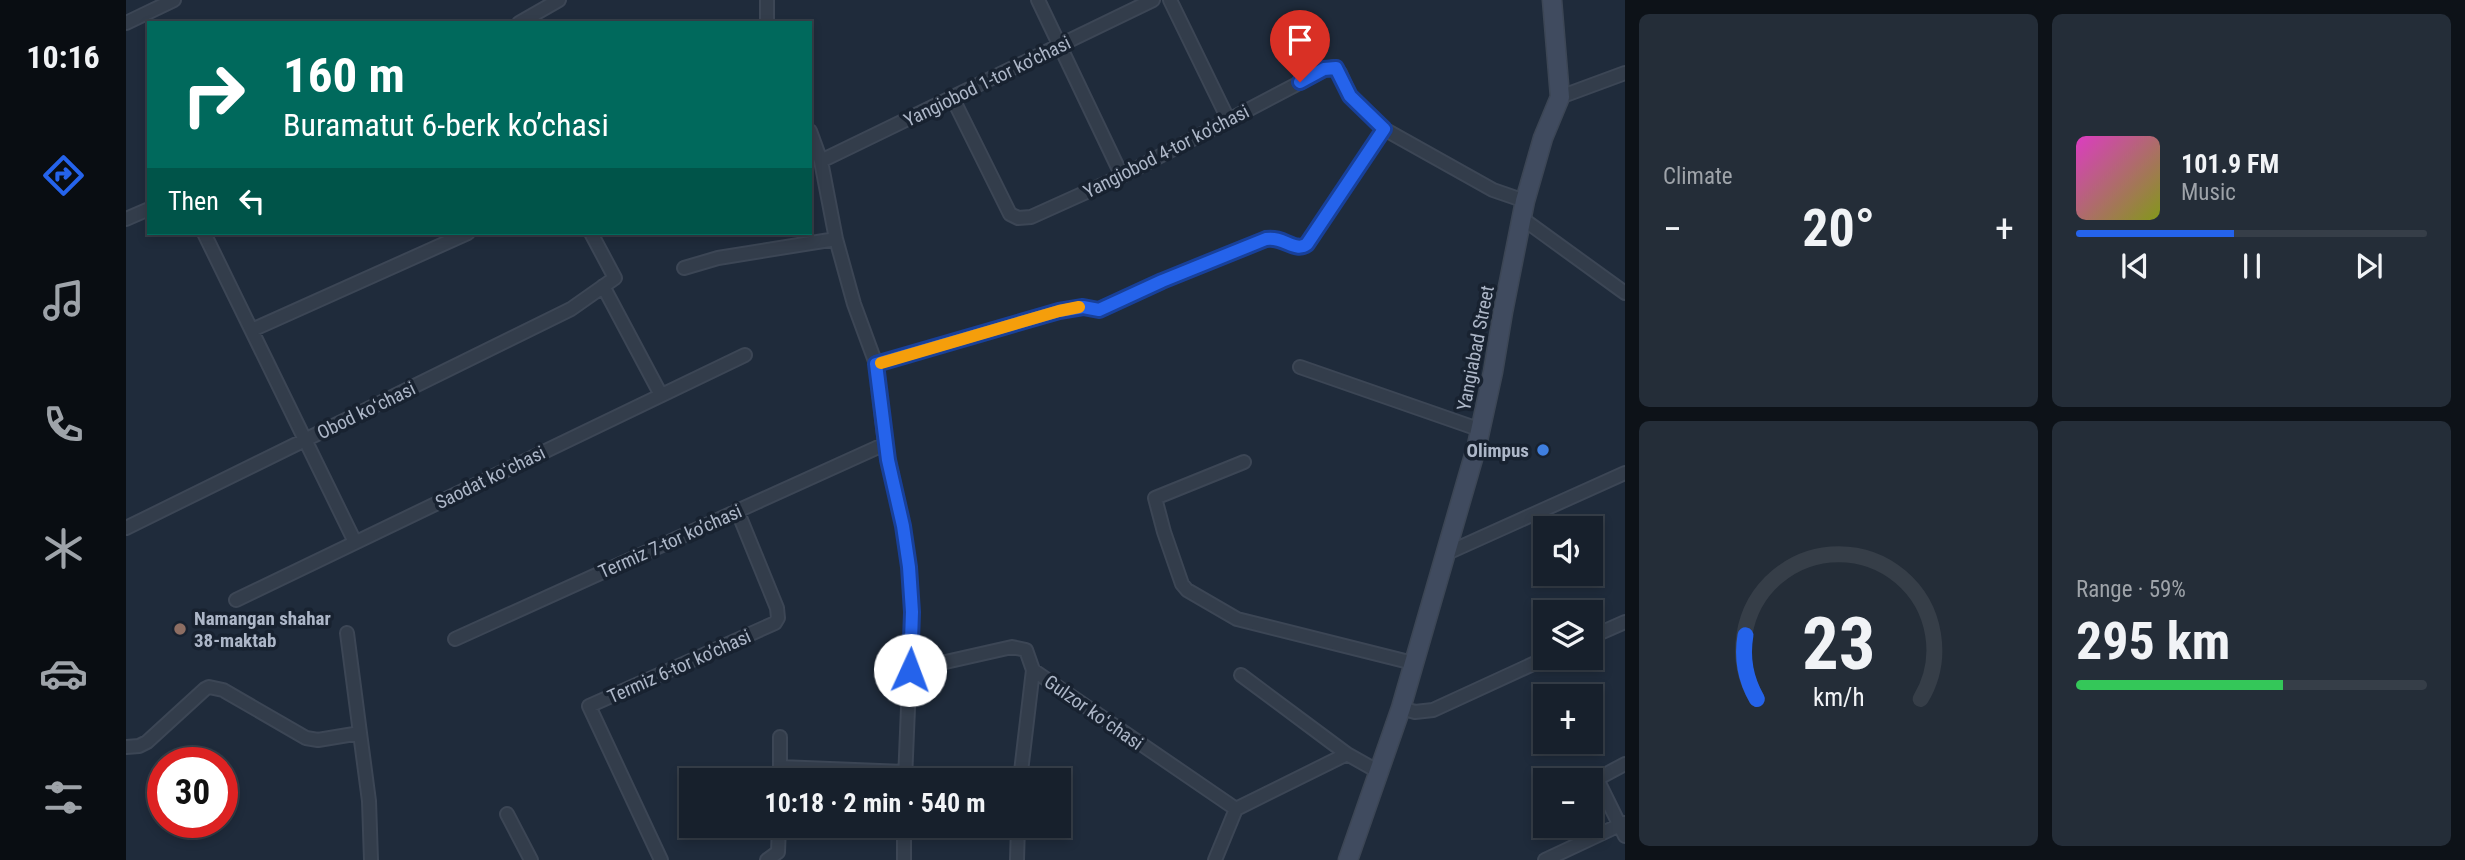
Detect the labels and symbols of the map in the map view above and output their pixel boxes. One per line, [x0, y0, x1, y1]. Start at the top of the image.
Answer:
pin [1270, 10, 1330, 82]
street label: Yangiobod 1-tor koʼchasi [900, 31, 1074, 132]
street label: Yangiobod 4-tor koʼchasi [1080, 100, 1253, 203]
street label: Yangiabad Street [1452, 283, 1499, 413]
street label: Obod koʻchasi [313, 377, 419, 444]
place label: Olimpus [1466, 439, 1529, 462]
street label: Saodat koʻchasi [432, 441, 549, 514]
marker: Olimpus [1535, 442, 1551, 458]
street label: Termiz 7-tor koʼchasi [595, 500, 745, 583]
place label: Namangan shahar 38-maktab [194, 607, 331, 652]
marker: Namangan shahar 38-maktab [172, 621, 188, 637]
street label: Termiz 6-tor koʼchasi [604, 625, 754, 708]
position arrow [873, 633, 947, 707]
street label: Gulzor koʻchasi [1040, 670, 1147, 755]
speed limit sign: 30 [147, 747, 238, 838]

